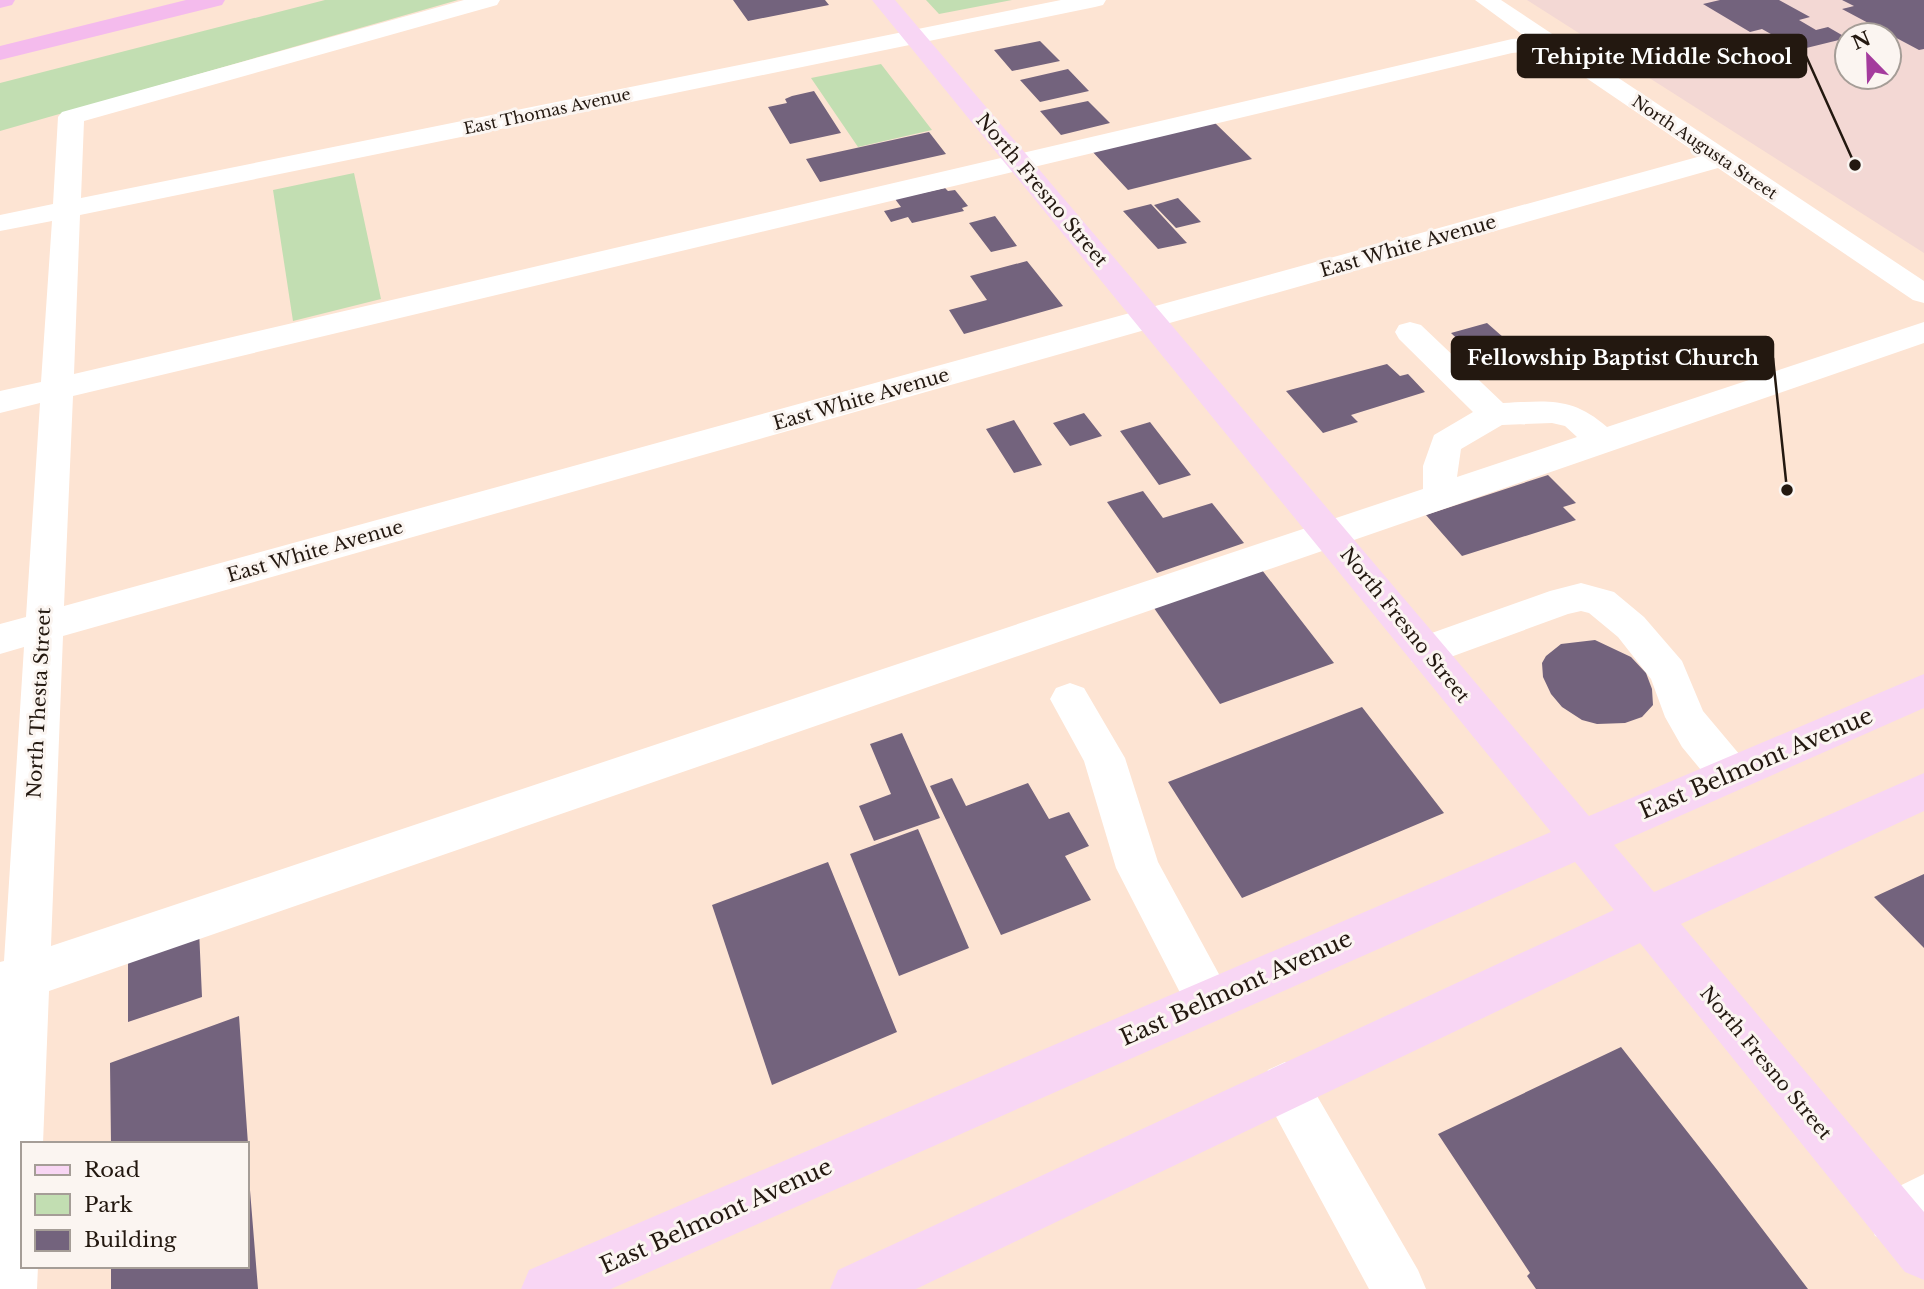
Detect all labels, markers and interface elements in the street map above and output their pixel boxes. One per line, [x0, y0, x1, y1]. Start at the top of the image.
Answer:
north arrow [1833, 21, 1903, 91]
text: N [1849, 27, 1874, 55]
callout: Tehipite Middle School [1518, 35, 1806, 77]
text: Tehipite Middle School [1532, 44, 1793, 70]
street label: East Thomas Avenue [462, 84, 632, 138]
street label: North Augusta Street [1629, 91, 1781, 203]
street label: North Fresno Street [971, 109, 1113, 272]
street label: East White Avenue [1317, 210, 1499, 282]
callout: Fellowship Baptist Church [1452, 337, 1773, 379]
text: Fellowship Baptist Church [1467, 345, 1759, 371]
street label: East White Avenue [770, 363, 952, 435]
street label: East White Avenue [224, 515, 406, 587]
street label: North Fresno Street [1335, 543, 1475, 708]
street label: North Thesta Street [23, 606, 56, 799]
street label: East Belmont Avenue [1635, 701, 1877, 825]
street label: East Belmont Avenue [1116, 924, 1356, 1052]
street label: North Fresno Street [1695, 982, 1837, 1145]
legend [21, 1142, 248, 1268]
street label: East Belmont Avenue [596, 1152, 836, 1280]
text: Road [84, 1157, 140, 1183]
text: Park [84, 1192, 133, 1218]
text: Building [84, 1227, 177, 1253]

